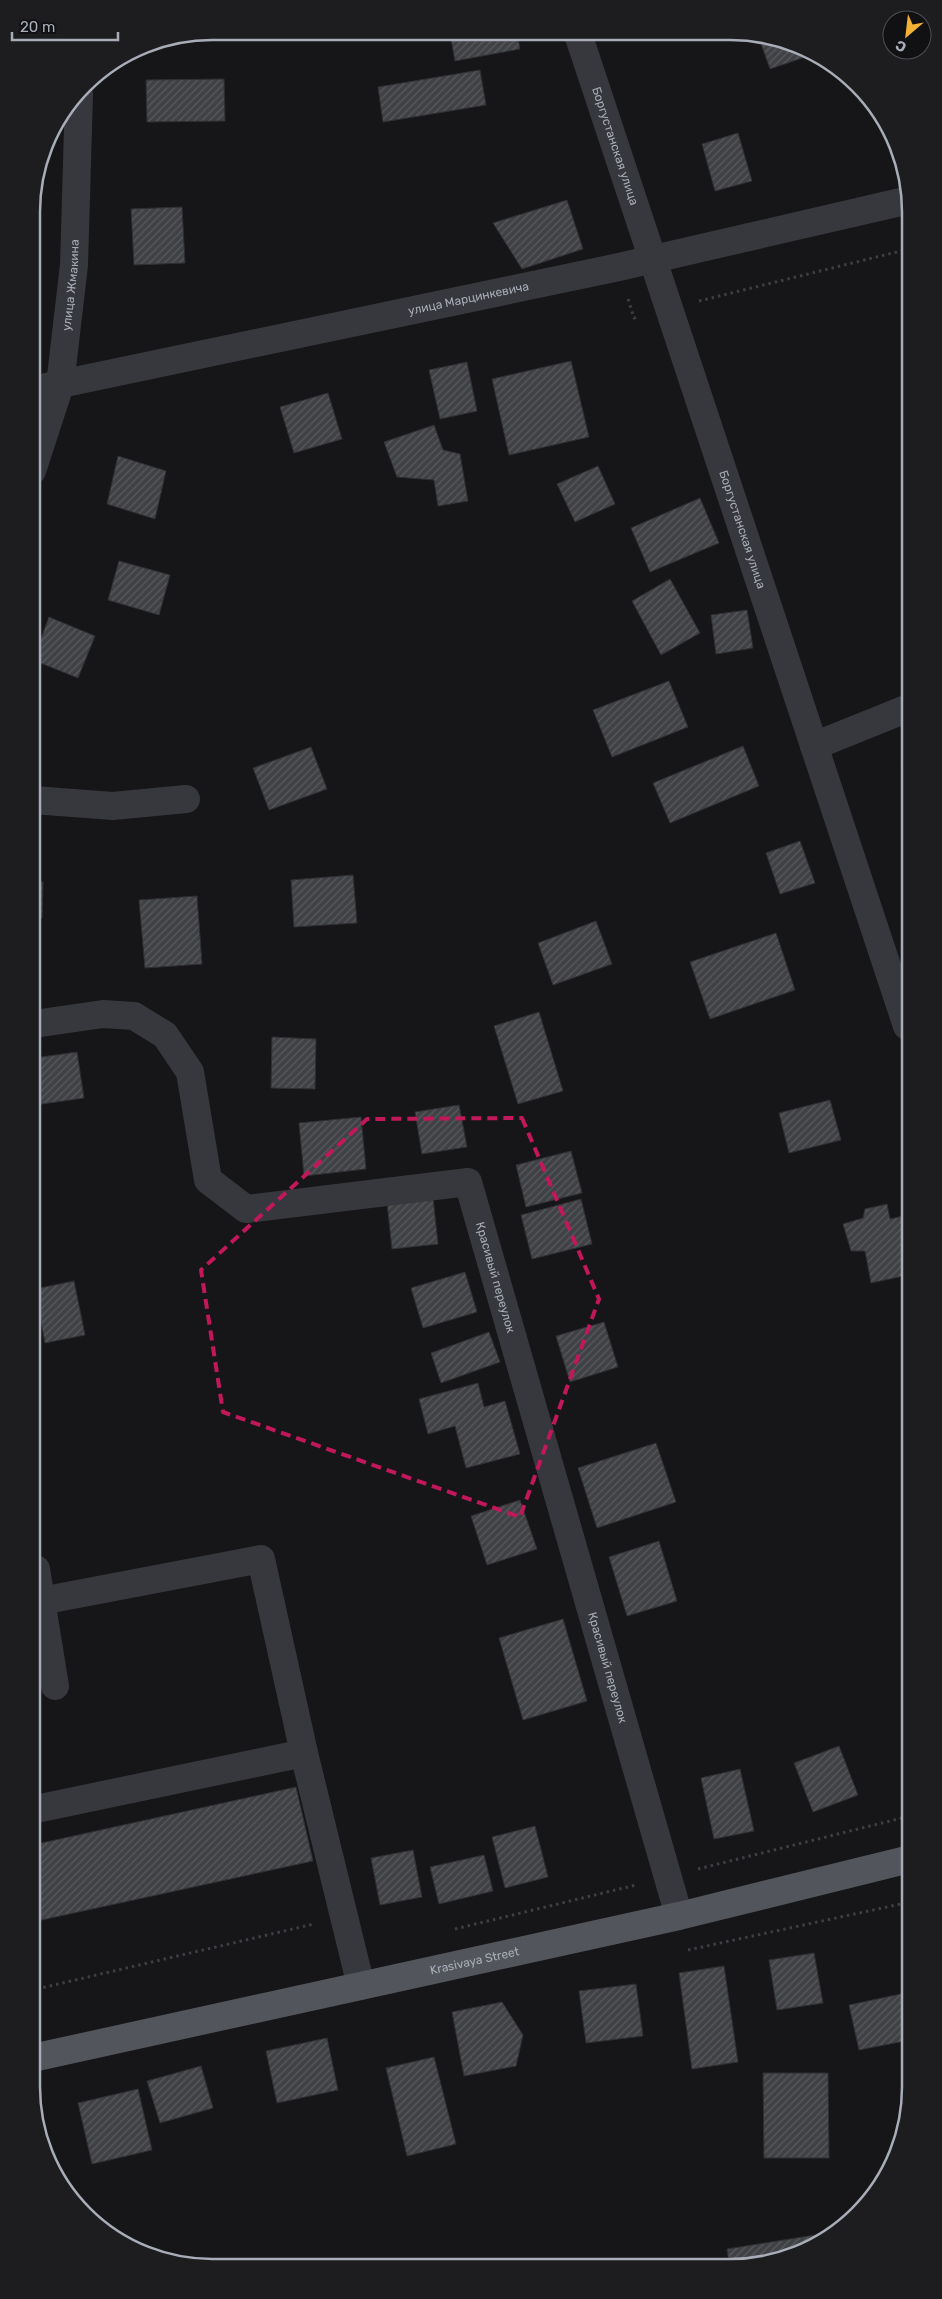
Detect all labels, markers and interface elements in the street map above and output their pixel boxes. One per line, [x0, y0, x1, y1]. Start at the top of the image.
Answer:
scale bar [12, 10, 119, 42]
north arrow [882, 10, 932, 60]
text: 20 m [20, 18, 55, 36]
text: С [893, 36, 909, 56]
street label: Боргустанская улица [589, 85, 641, 207]
street label: улица Жмакина [59, 239, 82, 332]
street label: улица Марцинкевича [407, 279, 530, 318]
street label: Боргустанская улица [716, 469, 768, 590]
street label: Красивый переулок [473, 1220, 518, 1335]
street label: Красивый переулок [585, 1610, 630, 1725]
street label: Krasivaya Street [429, 1944, 521, 1977]

